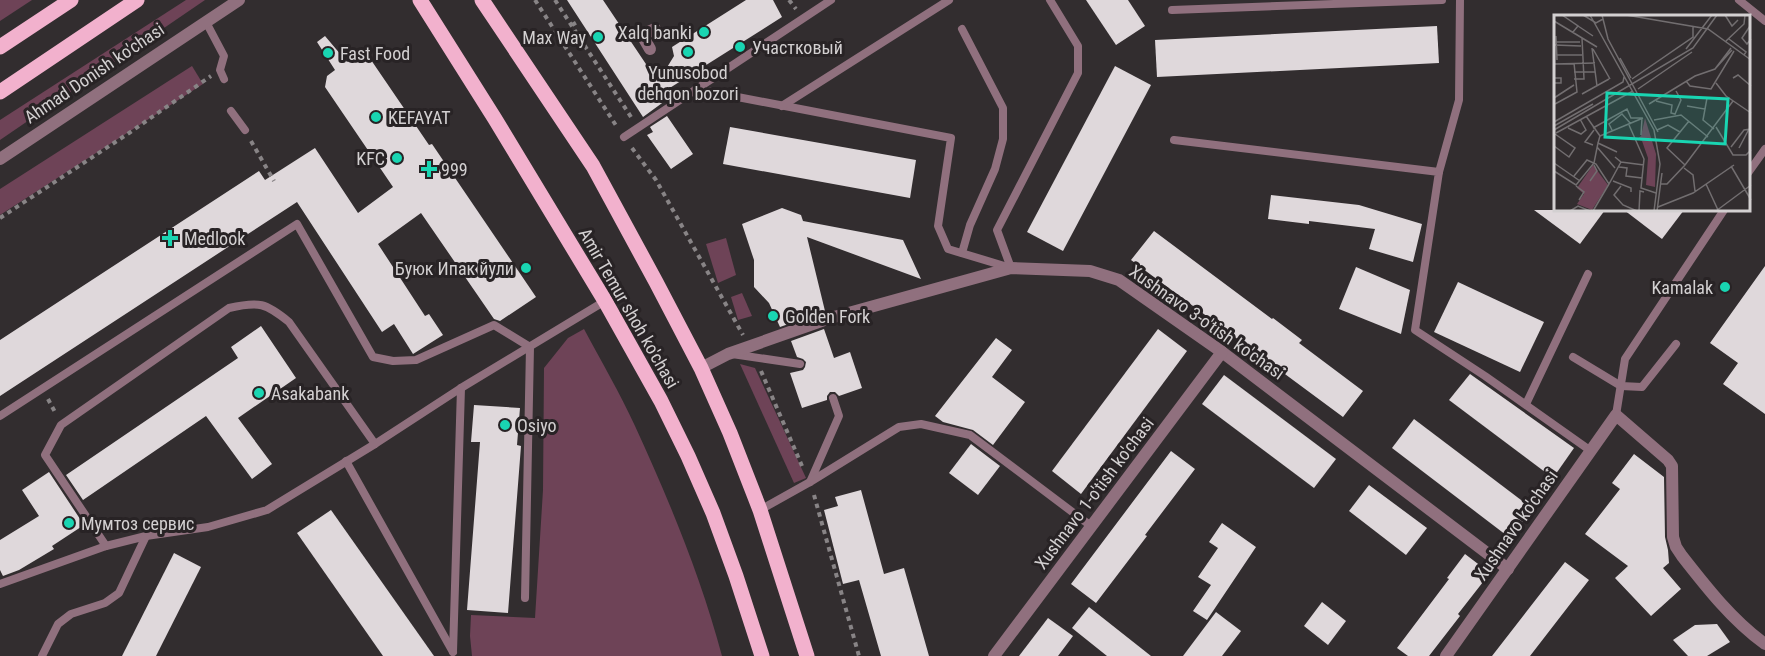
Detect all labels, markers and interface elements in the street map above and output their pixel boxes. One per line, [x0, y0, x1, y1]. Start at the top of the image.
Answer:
inset map [1554, 15, 1750, 212]
street label: Ahmad Donish ko'chasi [20, 18, 168, 128]
place label: Xalq banki [618, 22, 692, 43]
marker: Xalq banki [697, 25, 711, 39]
place label: Max Way [522, 27, 586, 48]
marker: Max Way [591, 30, 605, 44]
place label: Участковый [752, 37, 843, 58]
marker: Участковый [733, 40, 747, 54]
place label: Fast Food [340, 43, 410, 64]
marker: Yunusobod dehqon bozori [681, 45, 695, 59]
marker: Fast Food [321, 46, 335, 60]
place label: Yunusobod dehqon bozori [637, 62, 739, 104]
place label: KEFAYAT [388, 107, 451, 128]
marker: KEFAYAT [369, 110, 383, 124]
place label: KFC [356, 148, 385, 169]
marker: KFC [390, 151, 404, 165]
place label: 999 [441, 159, 468, 180]
marker: 999 [422, 162, 436, 176]
street label: Amir Temur shoh ko'chasi [575, 224, 683, 392]
place label: Medlook [184, 228, 245, 249]
marker: Medlook [161, 229, 179, 247]
place label: Буюк Ипак йули [395, 258, 514, 279]
street label: Xushnavo 3-o'tish ko'chasi [1125, 260, 1289, 384]
marker: Буюк Ипак йули [519, 261, 533, 275]
place label: Kamalak [1652, 277, 1713, 298]
marker: Kamalak [1718, 280, 1732, 294]
place label: Golden Fork [785, 306, 870, 327]
marker: Golden Fork [766, 309, 780, 323]
place label: Asakabank [271, 383, 349, 404]
marker: Asakabank [252, 386, 266, 400]
street label: Xushnavo 1-o'tish ko'chasi [1030, 413, 1158, 573]
place label: Osiyo [517, 415, 557, 436]
marker: Osiyo [498, 418, 512, 432]
street label: Xushnavo ko'chasi [1470, 466, 1562, 584]
place label: Мумтоз сервис [81, 513, 194, 534]
marker: Мумтоз сервис [62, 516, 76, 530]

